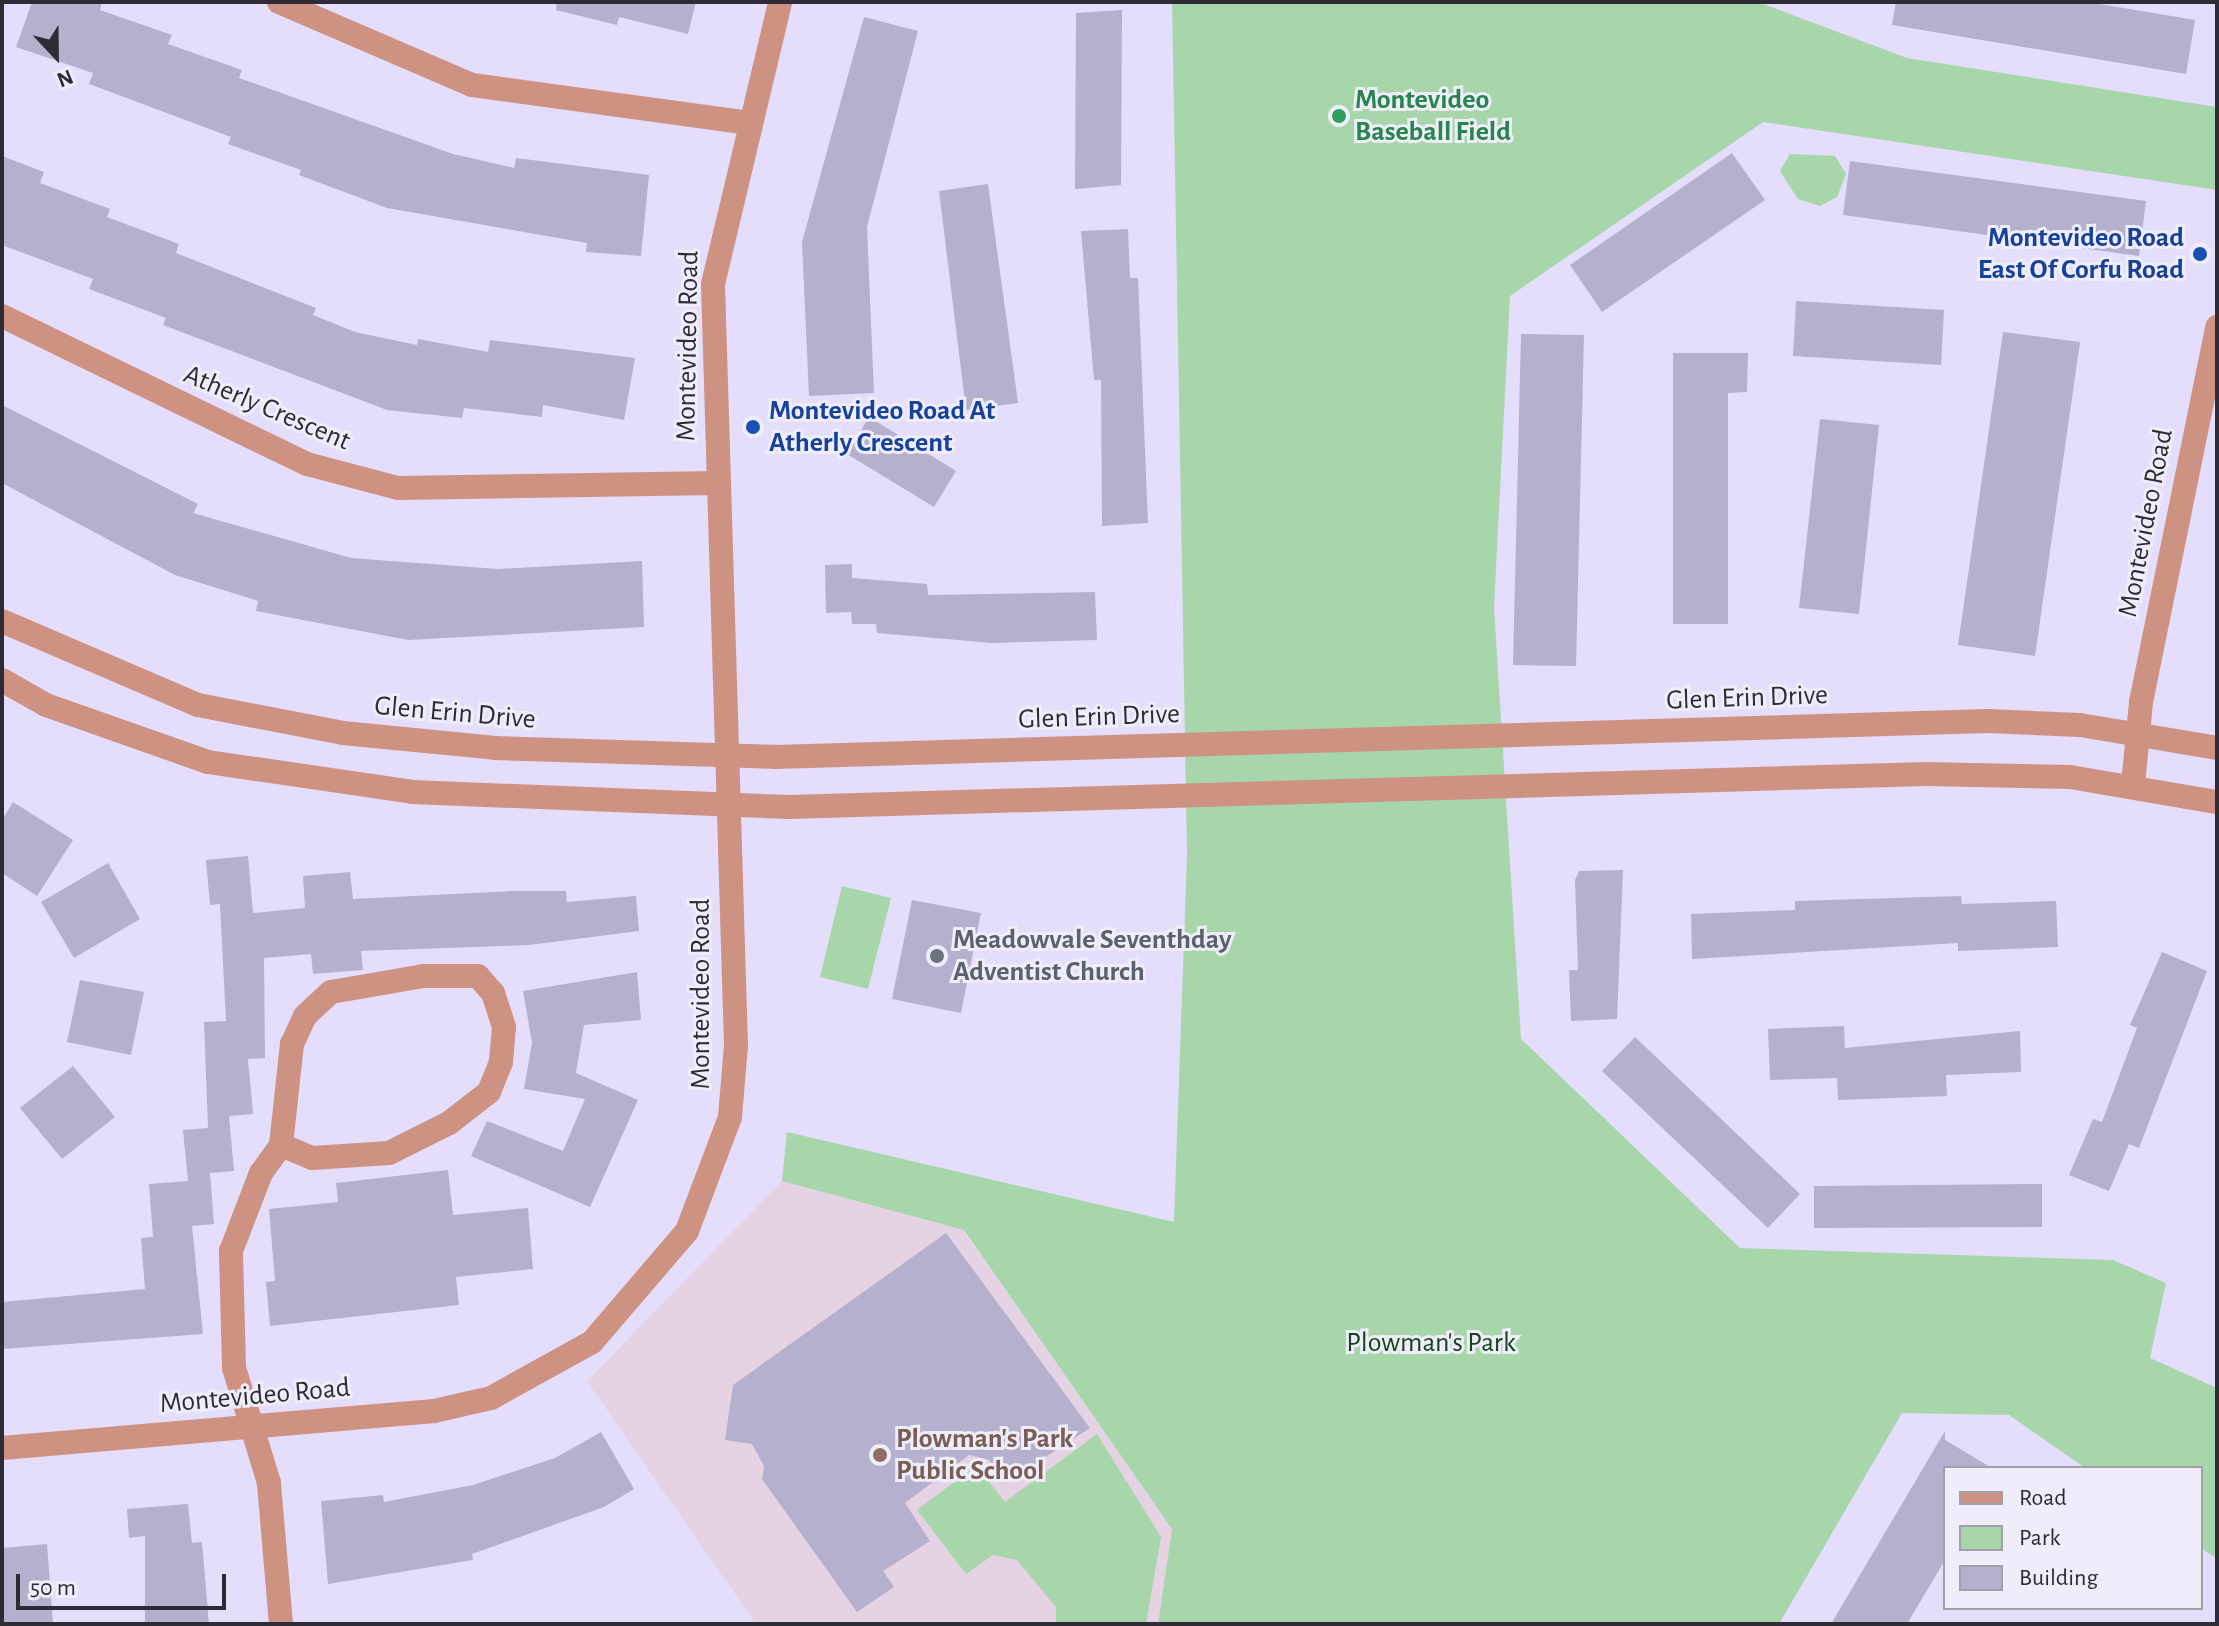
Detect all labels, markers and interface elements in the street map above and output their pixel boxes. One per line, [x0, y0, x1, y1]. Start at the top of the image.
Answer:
north arrow [16, 16, 96, 96]
text: N [54, 65, 76, 91]
place label: Montevideo Baseball Field [1355, 83, 1511, 149]
marker: Montevideo Baseball Field [1330, 107, 1348, 125]
place label: Montevideo Road East Of Corfu Road [1978, 221, 2184, 287]
marker: Montevideo Road East Of Corfu Road [2191, 245, 2209, 263]
street label: Montevideo Road [670, 250, 706, 442]
street label: Atherly Crescent [179, 358, 355, 458]
place label: Montevideo Road At Atherly Crescent [769, 394, 995, 460]
marker: Montevideo Road At Atherly Crescent [744, 418, 762, 436]
street label: Montevideo Road [2111, 426, 2181, 620]
street label: Glen Erin Drive [1666, 678, 1828, 718]
street label: Glen Erin Drive [373, 689, 537, 737]
street label: Glen Erin Drive [1018, 697, 1180, 737]
street label: Montevideo Road [684, 899, 718, 1089]
place label: Meadowvale Seventhday Adventist Church [953, 923, 1231, 989]
marker: Meadowvale Seventhday Adventist Church [928, 947, 946, 965]
park label: Plowman's Park [1346, 1326, 1516, 1360]
street label: Montevideo Road [158, 1371, 352, 1421]
place label: Plowman's Park Public School [896, 1422, 1073, 1488]
marker: Plowman's Park Public School [871, 1446, 889, 1464]
legend [1943, 1466, 2203, 1610]
text: Road [2019, 1486, 2067, 1510]
text: Park [2019, 1526, 2060, 1550]
scale bar [20, 1558, 230, 1608]
text: Building [2019, 1566, 2098, 1590]
text: 50 m [30, 1576, 76, 1600]

